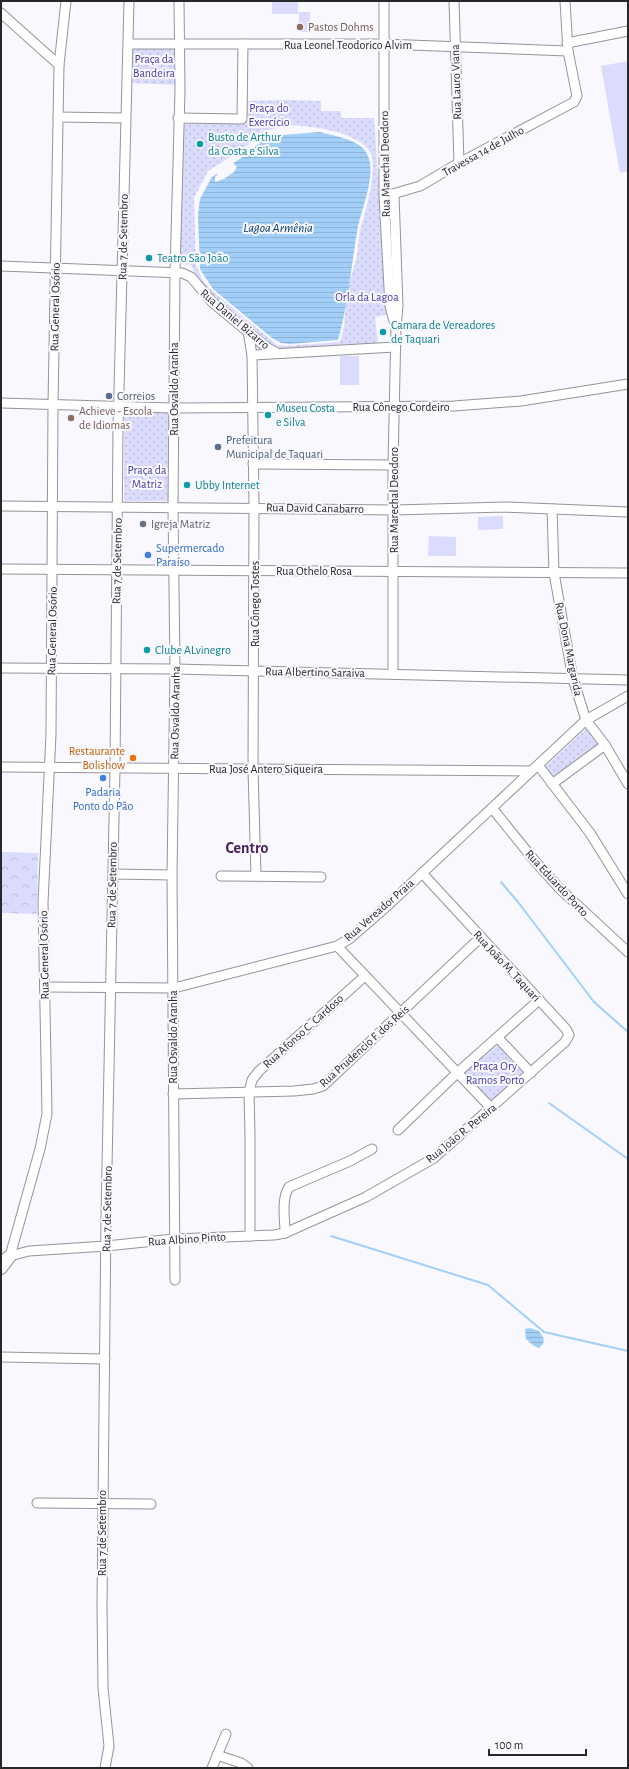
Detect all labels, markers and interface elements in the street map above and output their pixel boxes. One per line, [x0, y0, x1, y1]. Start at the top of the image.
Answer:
place label: Pastos Dohms [308, 21, 374, 33]
marker: Pastos Dohms [295, 22, 305, 32]
street label: Rua Leonel Teodorico Alvim [284, 39, 412, 51]
street label: Rua Lauro Viana [449, 44, 463, 120]
park label: Praça da Bandeira [133, 53, 175, 79]
park label: Praça do Exercício [248, 102, 290, 128]
street label: Rua Marechal Deodoro [378, 111, 392, 217]
street label: Travessa 14 de Julho [440, 124, 526, 178]
place label: Busto de Arthur da Costa e Silva [208, 131, 281, 157]
marker: Busto de Arthur da Costa e Silva [195, 139, 205, 149]
street label: Rua 7 de Setembro [116, 194, 130, 280]
water label: Lagoa Armênia [243, 222, 313, 235]
place label: Teatro São João [157, 252, 228, 264]
marker: Teatro São João [144, 253, 154, 263]
street label: Rua General Osório [48, 262, 62, 352]
street label: Rua Daniel Bizarro [198, 287, 272, 351]
park label: Orla da Lagoa [335, 291, 399, 303]
place label: Camara de Vereadores de Taquari [391, 319, 495, 345]
marker: Camara de Vereadores de Taquari [378, 327, 388, 337]
street label: Rua Osvaldo Aranha [168, 342, 180, 436]
place label: Correios [117, 390, 155, 402]
marker: Correios [104, 391, 114, 401]
street label: Rua Cônego Cordeiro [352, 401, 450, 413]
place label: Museu Costa e Silva [276, 402, 336, 428]
place label: Achieve - Escola de Idiomas [79, 405, 153, 431]
marker: Museu Costa e Silva [263, 410, 273, 420]
marker: Achieve - Escola de Idiomas [66, 413, 76, 423]
place label: Prefeitura Municipal de Taquari [226, 434, 323, 460]
marker: Prefeitura Municipal de Taquari [213, 442, 223, 452]
street label: Rua Marechal Deodoro [388, 447, 400, 553]
park label: Praça da Matriz [127, 464, 167, 490]
place label: Ubby Internet [195, 479, 260, 492]
marker: Ubby Internet [182, 480, 192, 490]
street label: Rua David Canabarro [266, 501, 364, 515]
street label: Rua 7 de Setembro [110, 518, 124, 604]
place label: Igreja Matriz [151, 518, 210, 531]
marker: Igreja Matriz [138, 519, 148, 529]
place label: Supermercado Paraíso [156, 542, 225, 568]
marker: Supermercado Paraíso [143, 550, 153, 560]
street label: Rua Cônego Tostes [249, 561, 261, 647]
street label: Rua Othelo Rosa [276, 565, 353, 577]
street label: Rua General Osório [45, 586, 59, 676]
street label: Rua Dona Margarida [553, 601, 585, 697]
place label: Clube ALvinegro [155, 644, 231, 656]
marker: Clube ALvinegro [142, 645, 152, 655]
street label: Rua Albertino Saraiva [265, 665, 365, 679]
street label: Rua Osvaldo Aranha [168, 666, 182, 760]
place label: Restaurante Bolishow [69, 745, 125, 771]
marker: Restaurante Bolishow [128, 753, 138, 763]
street label: Rua José Antero Siqueira [209, 763, 323, 775]
marker: Padaria Ponto do Pão [98, 773, 108, 783]
place label: Padaria Ponto do Pão [73, 786, 133, 812]
district label: Centro [226, 840, 269, 856]
street label: Rua 7 de Setembro [105, 842, 119, 928]
street label: Rua Eduardo Porto [523, 847, 591, 919]
street label: Rua Vereador Praia [342, 876, 417, 944]
street label: Rua General Osório [37, 910, 51, 1000]
street label: Rua João M. Taquari [471, 928, 543, 1004]
street label: Rua Osvaldo Aranha [167, 990, 179, 1084]
street label: Rua Afonso C. Cardoso [260, 992, 346, 1070]
street label: Rua Prudencio F. dos Reis [317, 1003, 411, 1089]
park label: Praça Ory Ramos Porto [466, 1060, 524, 1086]
street label: Rua João R. Pereira [423, 1101, 499, 1165]
street label: Rua 7 de Setembro [100, 1166, 114, 1252]
street label: Rua Albino Pinto [148, 1230, 226, 1248]
street label: Rua 7 de Setembro [96, 1490, 108, 1576]
scale bar [489, 1731, 586, 1757]
text: 100 m [495, 1739, 523, 1751]

